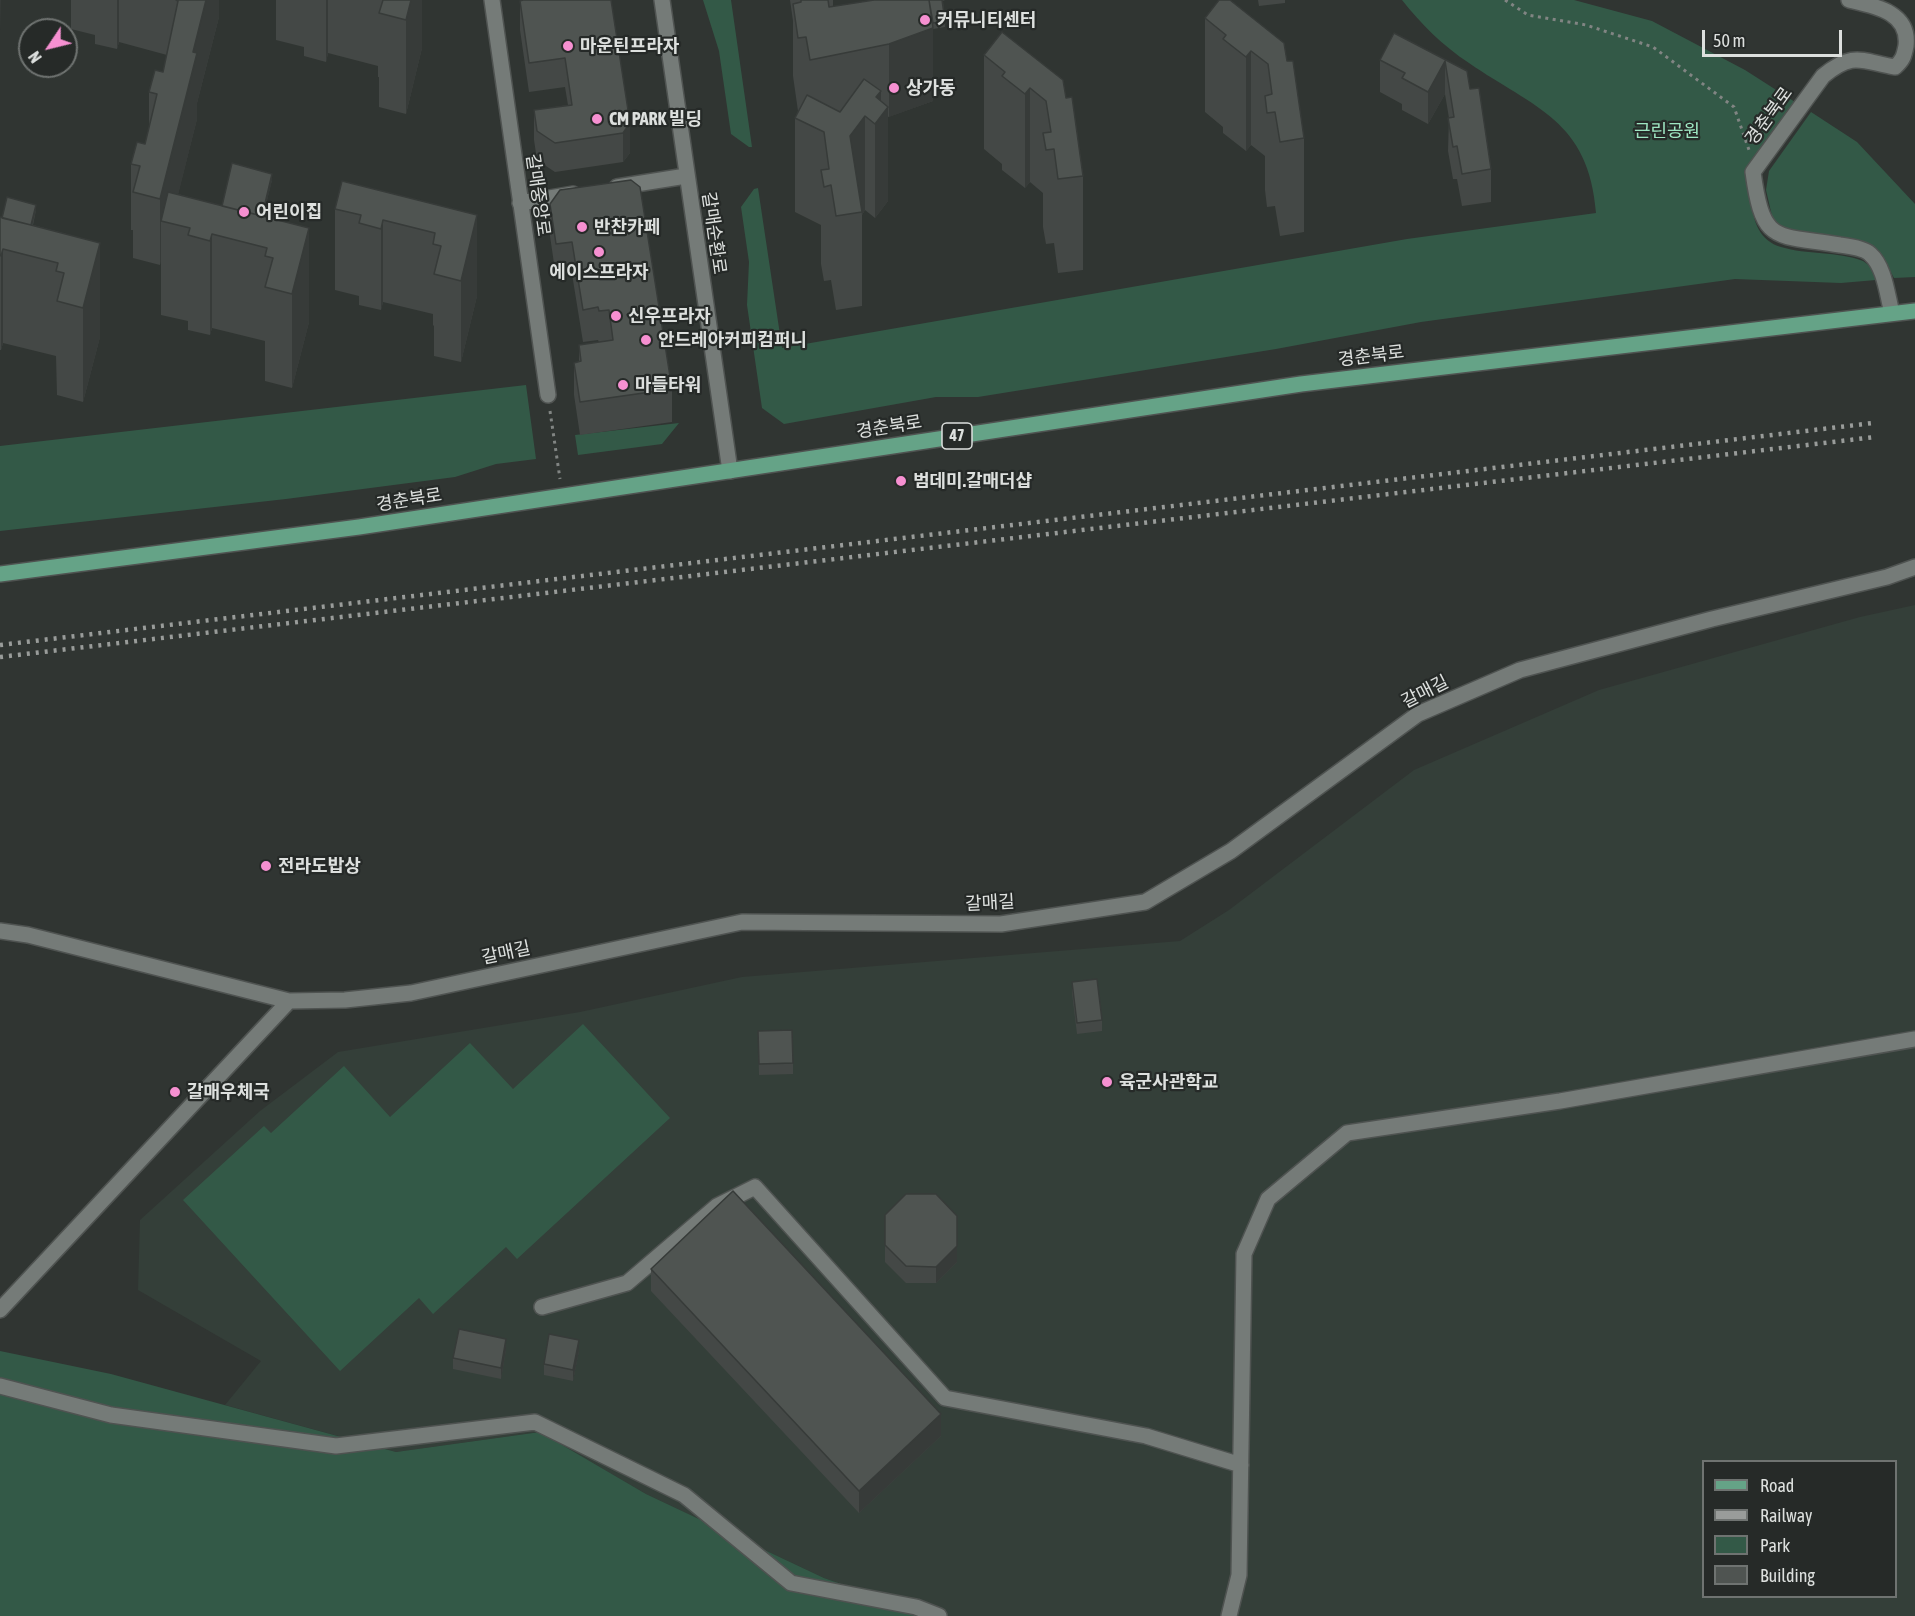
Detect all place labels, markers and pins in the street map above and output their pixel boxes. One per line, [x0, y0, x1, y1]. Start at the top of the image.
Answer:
place label: 커뮤니티센터 [937, 9, 1036, 31]
marker: 커뮤니티센터 [918, 13, 932, 27]
place label: 마운틴프라자 [580, 35, 679, 57]
marker: 마운틴프라자 [561, 39, 575, 53]
place label: 상가동 [906, 77, 956, 99]
marker: 상가동 [887, 81, 901, 95]
place label: CM PARK 빌딩 [609, 108, 702, 130]
marker: CM PARK 빌딩 [590, 112, 604, 126]
place label: 어린이집 [256, 201, 322, 223]
marker: 어린이집 [237, 205, 251, 219]
place label: 반찬카페 [594, 216, 660, 238]
marker: 반찬카페 [575, 220, 589, 234]
marker: 에이스프라자 [592, 245, 606, 259]
place label: 에이스프라자 [549, 261, 649, 283]
place label: 신우프라자 [628, 305, 711, 327]
marker: 신우프라자 [609, 309, 623, 323]
place label: 안드레아커피컴퍼니 [658, 329, 807, 351]
marker: 안드레아커피컴퍼니 [639, 333, 653, 347]
place label: 마들타워 [635, 374, 701, 396]
marker: 마들타워 [616, 378, 630, 392]
place label: 범데미.갈매더샵 [913, 470, 1032, 492]
marker: 범데미.갈매더샵 [894, 474, 908, 488]
place label: 전라도밥상 [278, 855, 361, 877]
marker: 전라도밥상 [259, 859, 273, 873]
place label: 육군사관학교 [1119, 1071, 1218, 1093]
marker: 육군사관학교 [1100, 1075, 1114, 1089]
place label: 갈매우체국 [187, 1081, 270, 1103]
marker: 갈매우체국 [168, 1085, 182, 1099]

